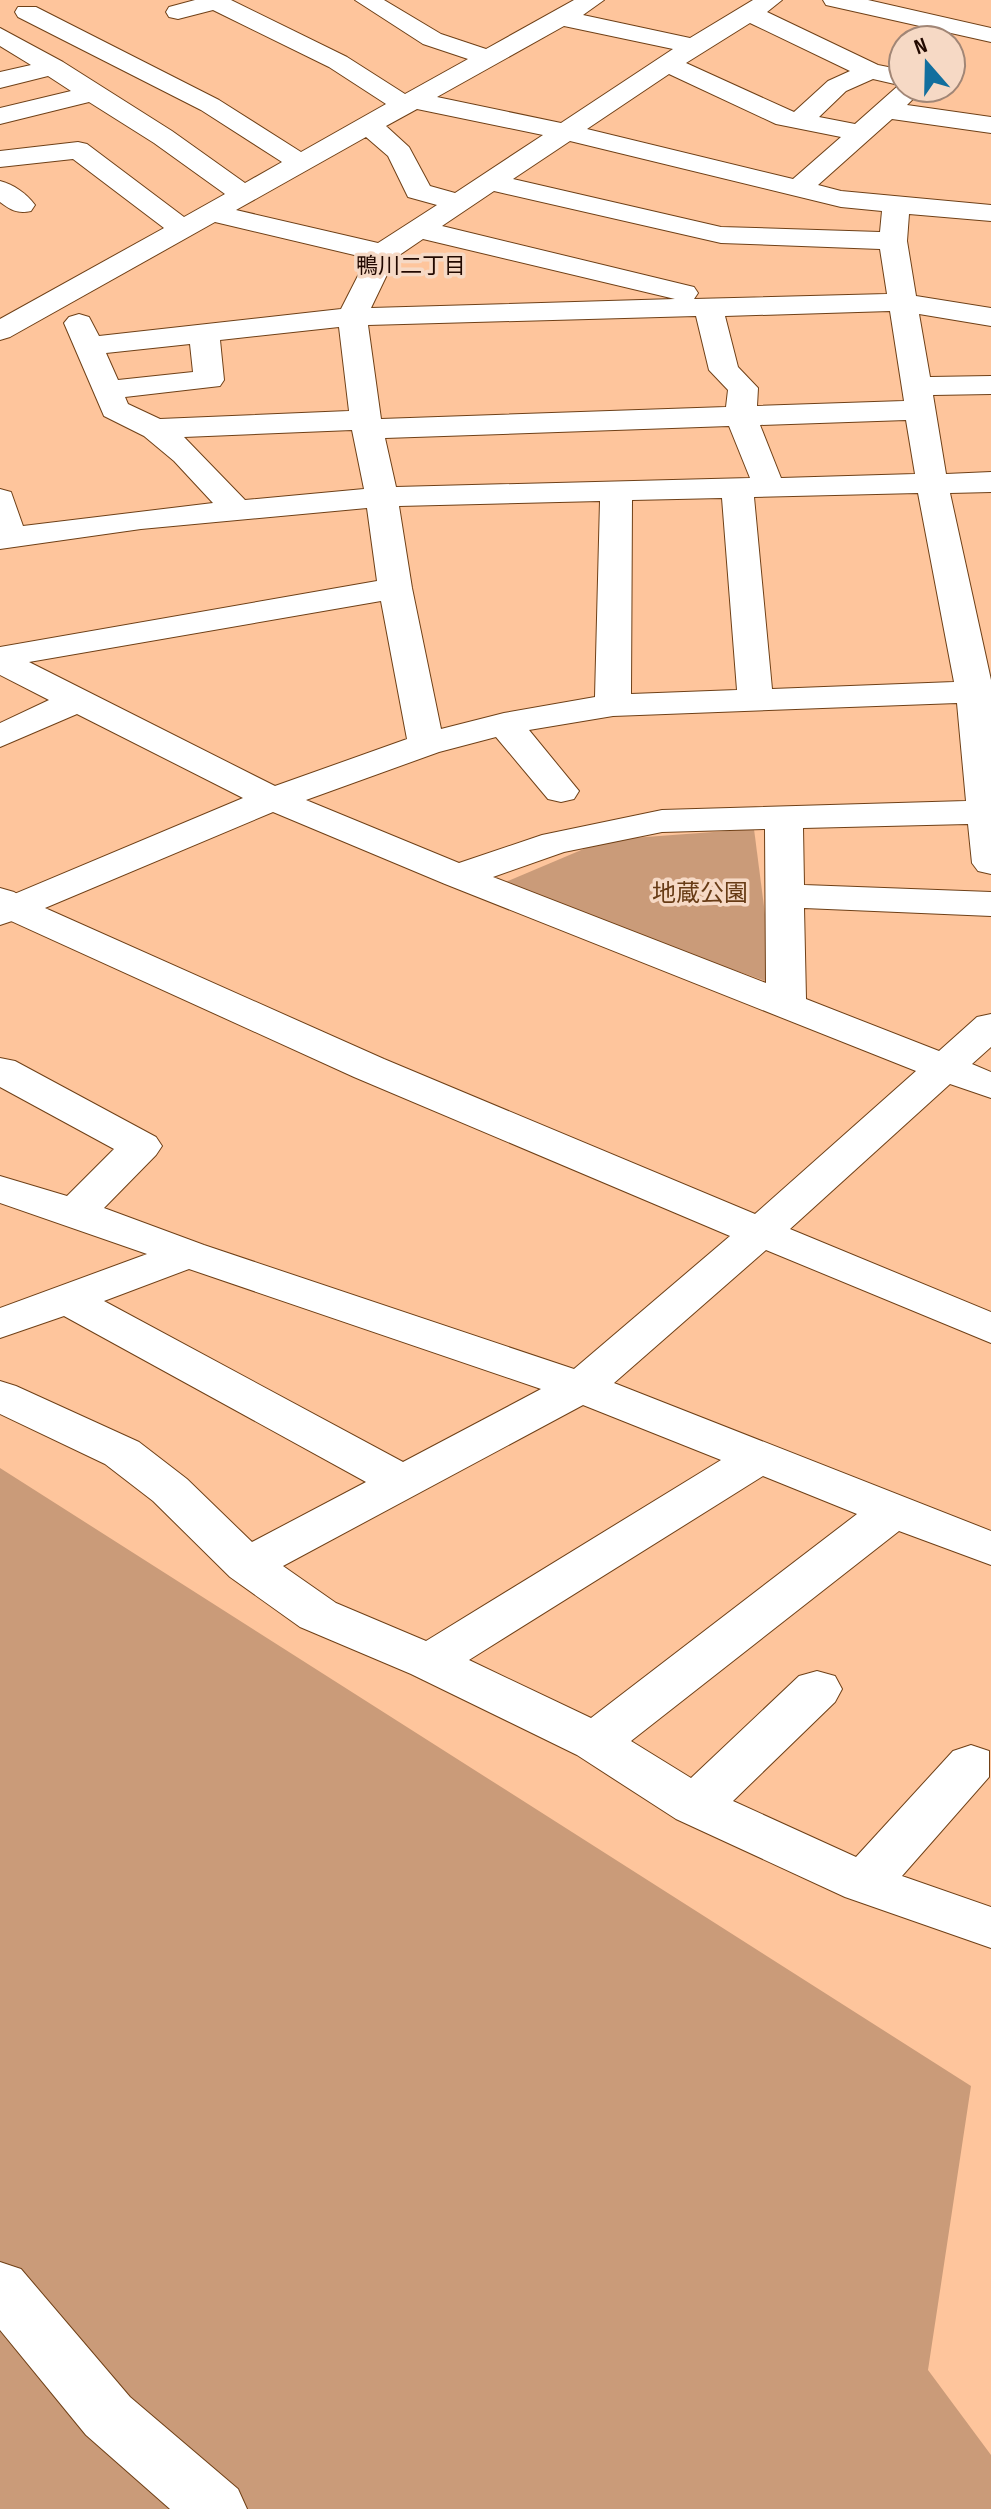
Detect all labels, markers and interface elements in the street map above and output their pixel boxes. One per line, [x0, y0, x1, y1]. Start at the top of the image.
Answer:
north arrow [887, 24, 967, 104]
text: N [911, 32, 931, 61]
district label: 鴨川二丁目 [356, 253, 466, 280]
park label: 地蔵公園 [652, 879, 748, 908]

